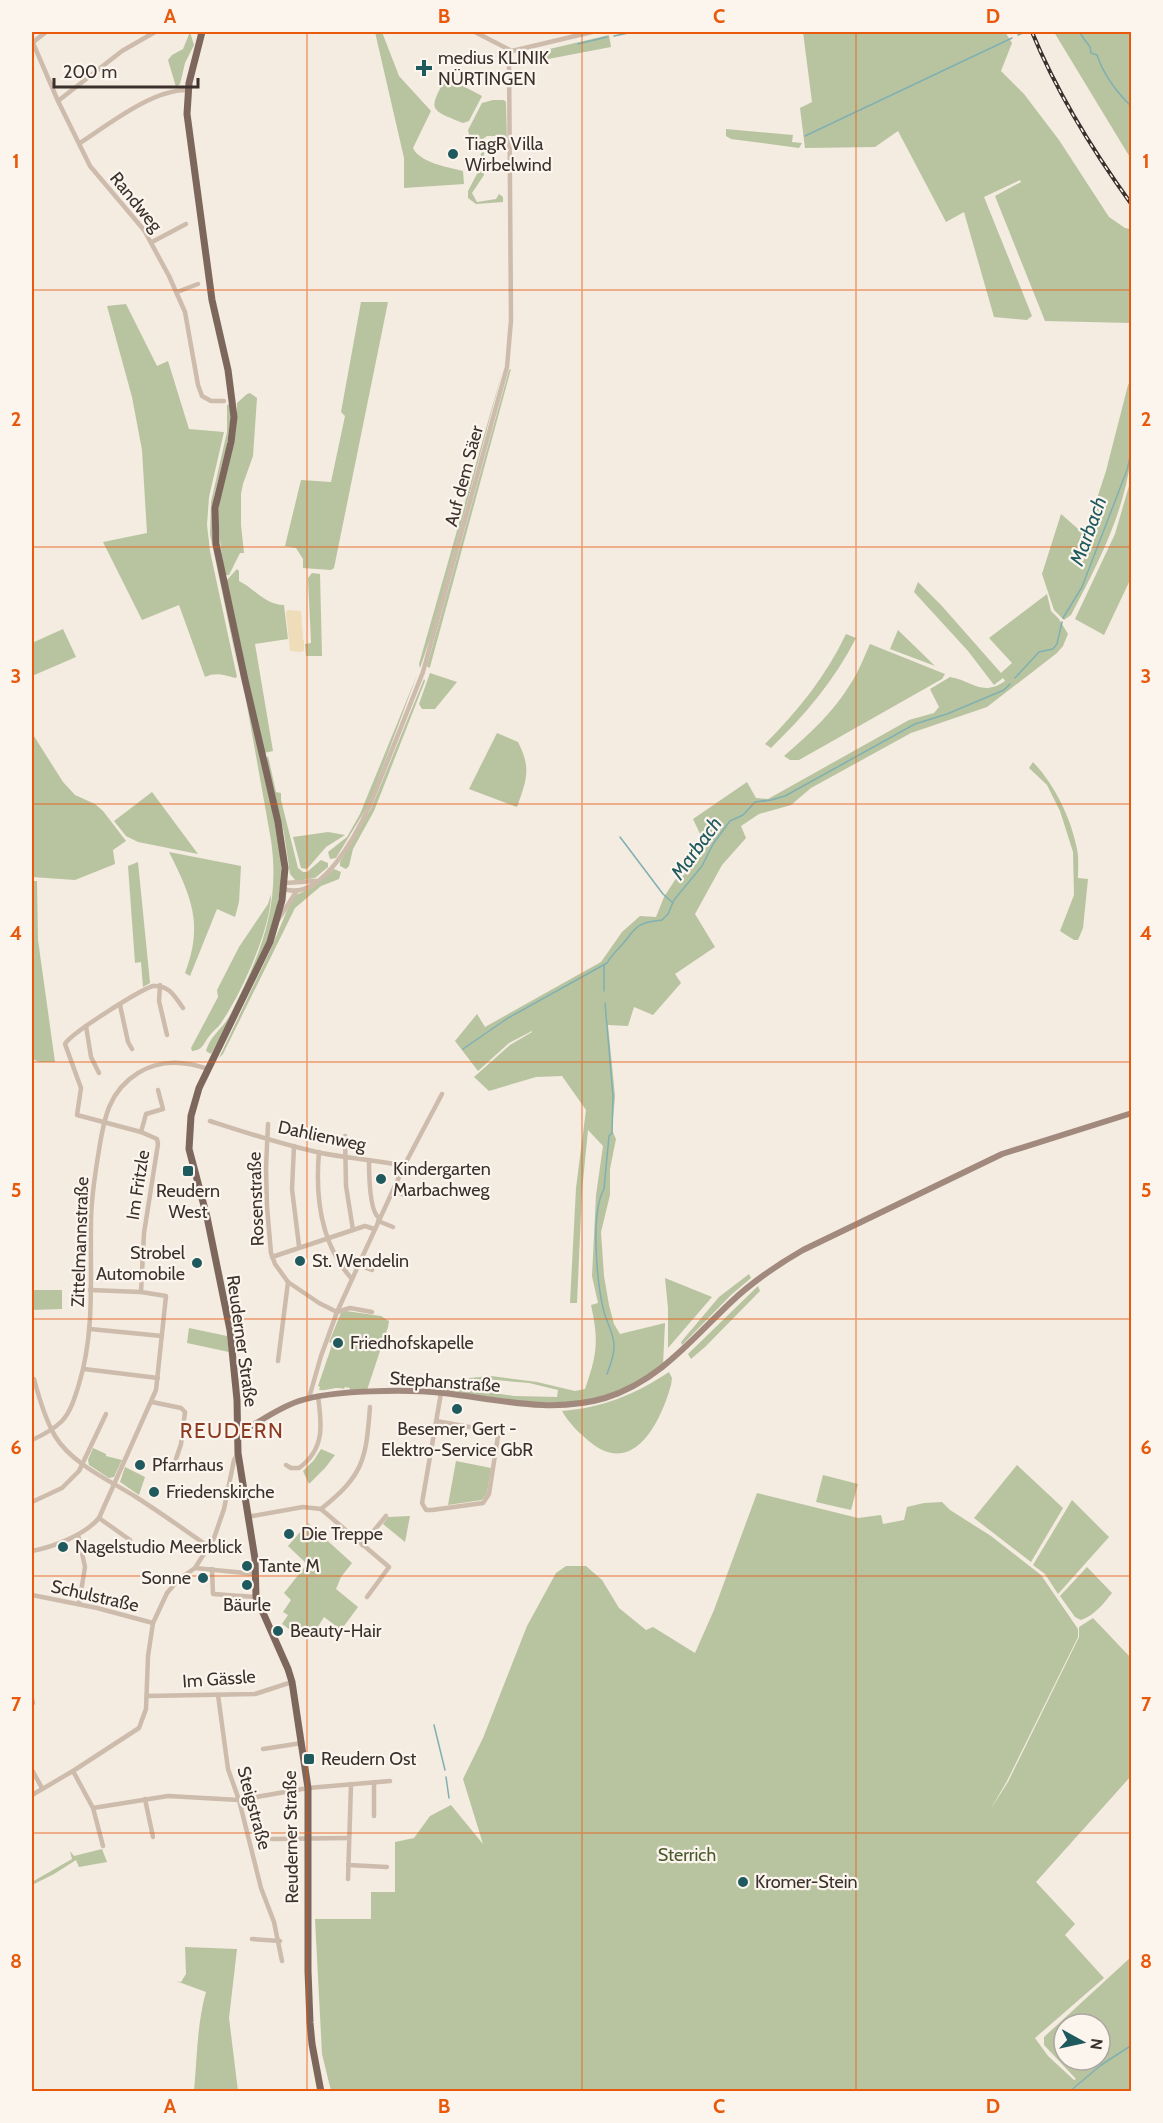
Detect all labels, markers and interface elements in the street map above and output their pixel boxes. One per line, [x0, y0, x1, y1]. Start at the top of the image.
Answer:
text: A [164, 4, 177, 28]
text: B [438, 4, 450, 28]
text: C [713, 4, 725, 28]
text: D [986, 4, 1000, 28]
place label: medius KLINIK NÜRTINGEN [438, 47, 550, 90]
scale bar [54, 51, 198, 89]
marker: medius KLINIK NÜRTINGEN [415, 59, 433, 77]
text: 200 m [63, 61, 117, 83]
place label: TiagR Villa Wirbelwind [465, 133, 552, 176]
marker: TiagR Villa Wirbelwind [446, 147, 460, 161]
text: 1 [12, 149, 20, 173]
text: 1 [1142, 149, 1150, 173]
street label: Randweg [105, 168, 167, 237]
text: 2 [11, 407, 21, 431]
text: 2 [1141, 407, 1151, 431]
street label: Auf dem Säer [440, 423, 488, 529]
water label: Marbach [1064, 493, 1111, 570]
text: 3 [11, 664, 21, 688]
text: 3 [1141, 664, 1151, 688]
water label: Marbach [665, 812, 727, 885]
text: 4 [10, 921, 22, 945]
text: 4 [1140, 921, 1152, 945]
street label: Dahlienweg [276, 1116, 369, 1156]
street label: Im Fritzle [122, 1149, 154, 1221]
street label: Rosenstraße [243, 1151, 269, 1247]
place label: Kindergarten Marbachweg [393, 1158, 491, 1201]
marker: Reudern West [181, 1164, 195, 1178]
marker: Kindergarten Marbachweg [374, 1172, 388, 1186]
street label: Zittelmannstraße [67, 1176, 93, 1308]
text: 5 [11, 1178, 21, 1202]
text: 5 [1141, 1178, 1151, 1202]
place label: Reudern West [156, 1180, 220, 1223]
place label: Strobel Automobile [96, 1242, 186, 1285]
place label: St. Wendelin [312, 1250, 409, 1272]
marker: St. Wendelin [293, 1254, 307, 1268]
marker: Strobel Automobile [190, 1256, 204, 1270]
street label: Reuderner Straße [222, 1274, 262, 1408]
place label: Friedhofskapelle [350, 1332, 474, 1354]
marker: Friedhofskapelle [331, 1336, 345, 1350]
street label: Stephanstraße [389, 1367, 501, 1397]
marker: Besemer, Gert - Elektro-Service GbR [450, 1402, 464, 1416]
district label: REUDERN [180, 1418, 284, 1443]
place label: Besemer, Gert - Elektro-Service GbR [381, 1418, 533, 1461]
text: 6 [10, 1435, 22, 1459]
text: 6 [1140, 1435, 1152, 1459]
place label: Pfarrhaus [152, 1454, 223, 1476]
marker: Pfarrhaus [133, 1458, 147, 1472]
place label: Friedenskirche [166, 1481, 275, 1503]
marker: Friedenskirche [147, 1485, 161, 1499]
place label: Die Treppe [301, 1523, 383, 1545]
marker: Die Treppe [282, 1527, 296, 1541]
place label: Nagelstudio Meerblick [75, 1536, 243, 1558]
marker: Nagelstudio Meerblick [56, 1540, 70, 1554]
place label: Tante M [259, 1555, 320, 1577]
marker: Tante M [240, 1559, 254, 1573]
place label: Sonne [141, 1567, 191, 1589]
marker: Sonne [196, 1571, 210, 1585]
street label: Schulstraße [49, 1575, 141, 1617]
marker: Bäurle [240, 1578, 254, 1592]
place label: Bäurle [223, 1594, 271, 1616]
place label: Beauty-Hair [290, 1620, 382, 1642]
marker: Beauty-Hair [271, 1624, 285, 1638]
street label: Im Gässle [182, 1665, 256, 1693]
text: 7 [11, 1692, 22, 1716]
text: 7 [1141, 1692, 1152, 1716]
place label: Reudern Ost [321, 1748, 416, 1770]
marker: Reudern Ost [302, 1752, 316, 1766]
street label: Steigstraße [232, 1764, 276, 1852]
street label: Reuderner Straße [279, 1770, 303, 1904]
park label: Sterrich [658, 1844, 716, 1866]
place label: Kromer-Stein [755, 1871, 858, 1893]
marker: Kromer-Stein [736, 1875, 750, 1889]
text: 8 [10, 1949, 22, 1973]
text: 8 [1140, 1949, 1152, 1973]
north arrow [1052, 2012, 1112, 2072]
text: N [1086, 2037, 1107, 2051]
text: A [164, 2094, 177, 2118]
text: B [438, 2094, 450, 2118]
text: C [713, 2094, 725, 2118]
text: D [986, 2094, 1000, 2118]

